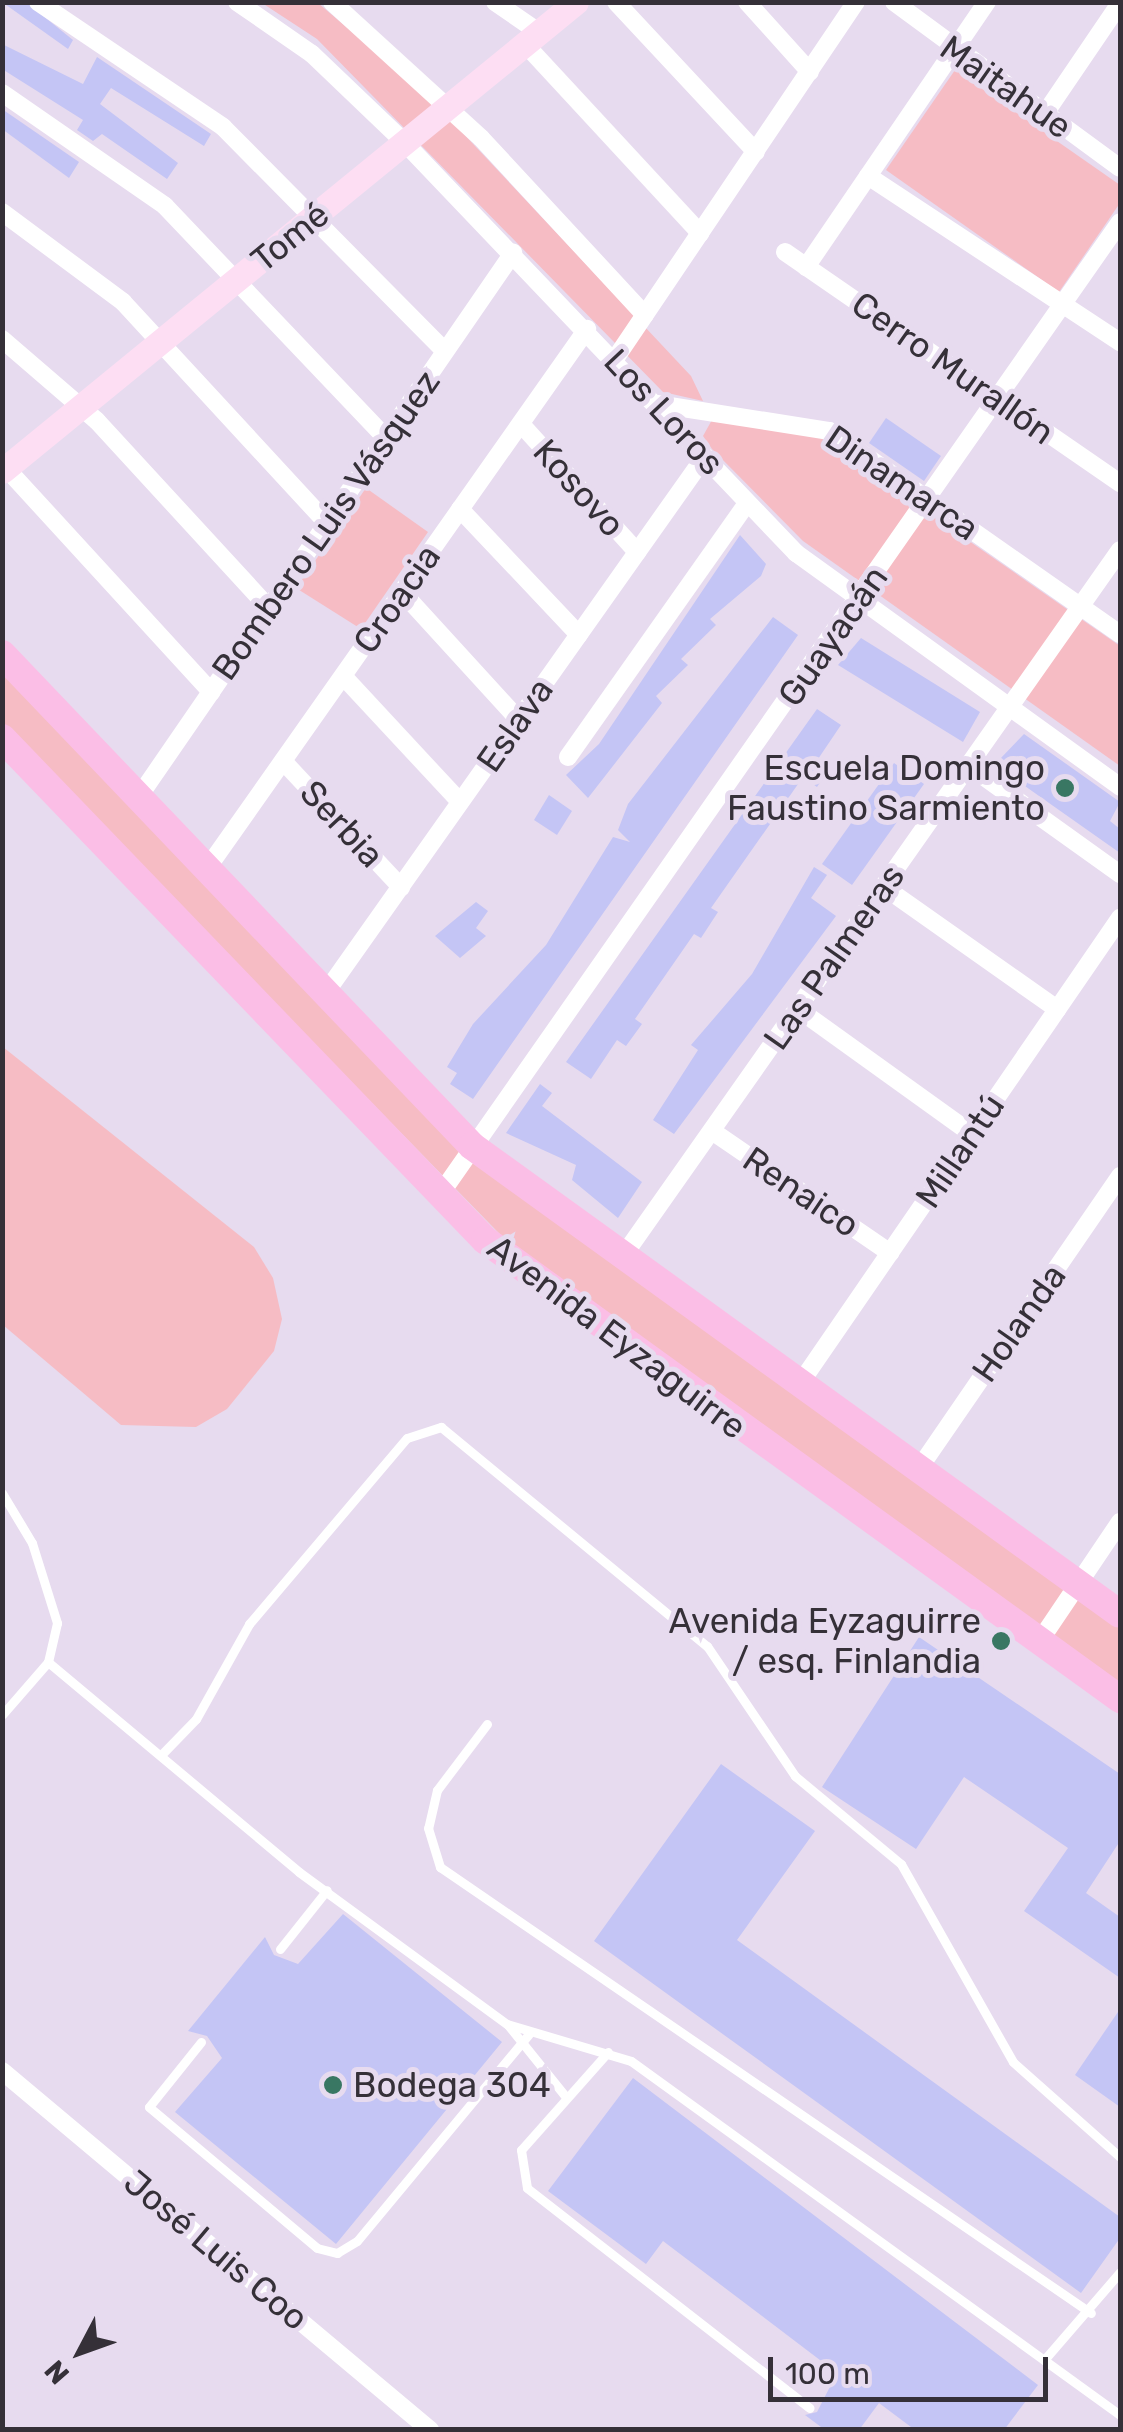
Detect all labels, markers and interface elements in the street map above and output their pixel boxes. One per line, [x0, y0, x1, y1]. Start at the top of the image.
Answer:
street label: Maitahue [932, 27, 1080, 147]
street label: Tomé [243, 193, 337, 281]
street label: Cerro Murallón [844, 283, 1062, 453]
street label: Los Loros [595, 341, 733, 483]
street label: Bombero Luis Vásquez [203, 362, 449, 688]
street label: Dinamarca [818, 417, 986, 549]
street label: Kosovo [525, 431, 633, 545]
street label: Croacia [345, 537, 449, 661]
street label: Guayacán [769, 558, 897, 714]
street label: Eslava [468, 670, 562, 780]
place label: Escuela Domingo Faustino Sarmiento [727, 747, 1045, 829]
street label: Serbia [291, 772, 393, 876]
marker: Escuela Domingo Faustino Sarmiento [1054, 777, 1076, 799]
street label: Las Palmeras [755, 856, 913, 1058]
street label: Millantú [907, 1086, 1013, 1216]
street label: Renaico [735, 1138, 867, 1246]
street label: Avenida Eyzaguirre [480, 1226, 754, 1448]
street label: Holanda [963, 1256, 1075, 1390]
place label: Avenida Eyzaguirre / esq. Finlandia [669, 1600, 981, 1682]
marker: Avenida Eyzaguirre / esq. Finlandia [990, 1630, 1012, 1652]
place label: Bodega 304 [353, 2064, 551, 2106]
marker: Bodega 304 [322, 2074, 344, 2096]
street label: José Luis Coo [116, 2161, 316, 2339]
north arrow [30, 2302, 130, 2402]
scale bar [773, 2337, 1053, 2399]
text: N [38, 2354, 76, 2390]
text: 100 m [785, 2356, 870, 2392]

